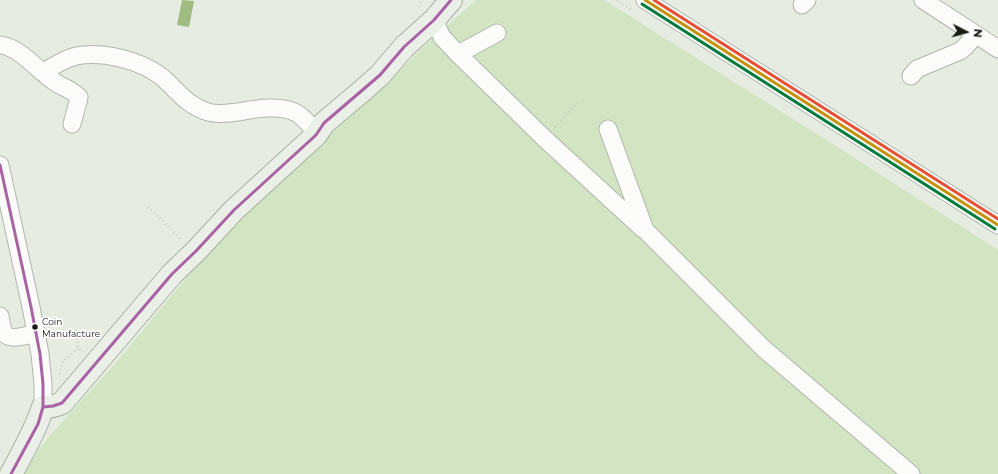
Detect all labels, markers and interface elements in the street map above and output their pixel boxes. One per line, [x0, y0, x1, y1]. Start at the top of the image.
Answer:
north arrow [946, 12, 986, 52]
text: N [971, 28, 985, 38]
place label: Coin Manufacture [42, 317, 100, 338]
marker: Coin Manufacture [30, 322, 40, 332]

